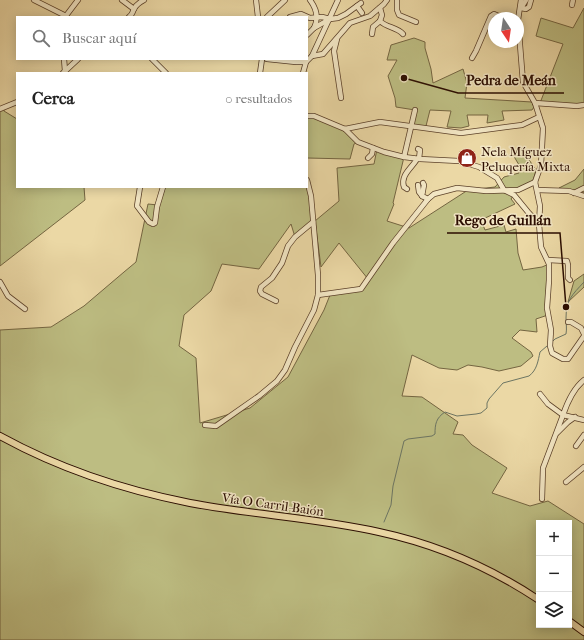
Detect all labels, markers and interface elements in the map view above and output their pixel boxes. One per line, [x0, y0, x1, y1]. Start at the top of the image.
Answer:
north arrow [488, 12, 524, 48]
search box [16, 16, 308, 60]
icon: search [30, 27, 52, 49]
text: Buscar aquí [62, 29, 137, 47]
callout: Pedra de Meán [458, 67, 564, 93]
text: Pedra de Meán [466, 72, 557, 89]
text: Cerca [32, 88, 74, 108]
text: 0 resultados [225, 91, 292, 106]
place label: Nela Míguez Peluqería Mixta [481, 144, 571, 174]
shop icon: Nela Míguez Peluqería Mixta [456, 147, 478, 169]
callout: Rego de Guillán [447, 207, 560, 233]
text: Rego de Guillán [455, 212, 552, 229]
street label: Vía O Carril-Baión [220, 490, 325, 519]
map controls [536, 520, 572, 628]
button: + [536, 520, 572, 556]
button: − [536, 556, 572, 592]
button: layers [536, 592, 572, 628]

